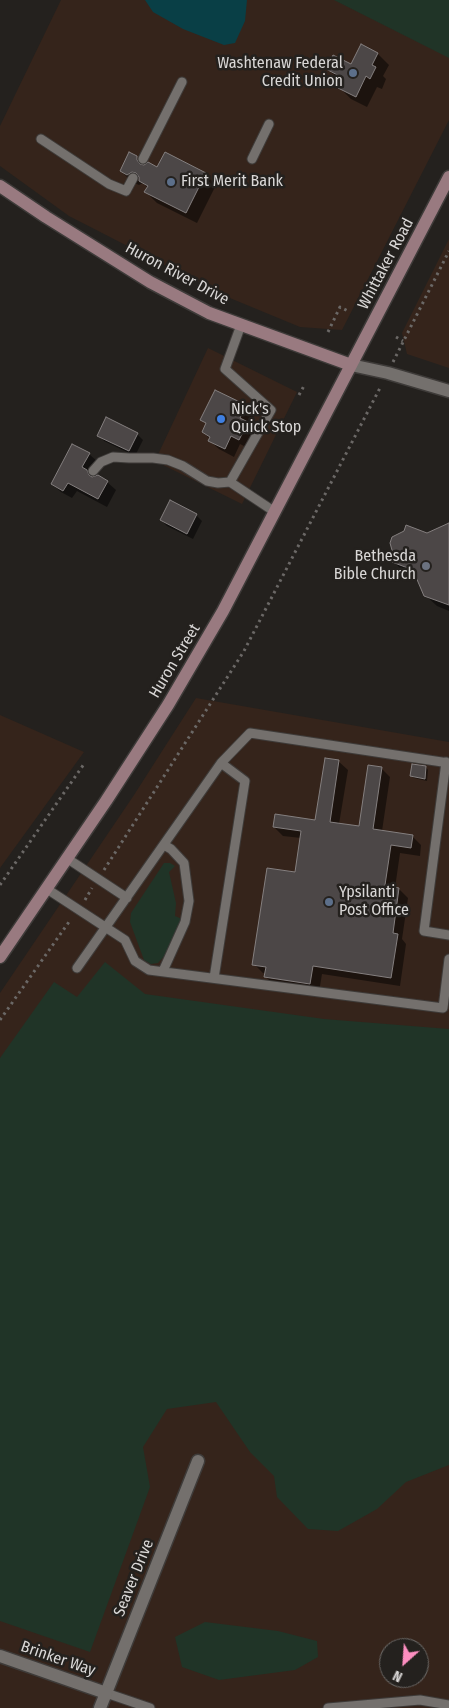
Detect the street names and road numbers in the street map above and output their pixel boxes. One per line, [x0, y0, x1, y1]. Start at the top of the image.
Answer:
street label: Whittaker Road [354, 215, 418, 313]
street label: Huron River Drive [122, 239, 232, 309]
street label: Huron Street [145, 620, 205, 702]
street label: Seaver Drive [110, 1537, 158, 1619]
street label: Brinker Way [18, 1637, 98, 1681]

